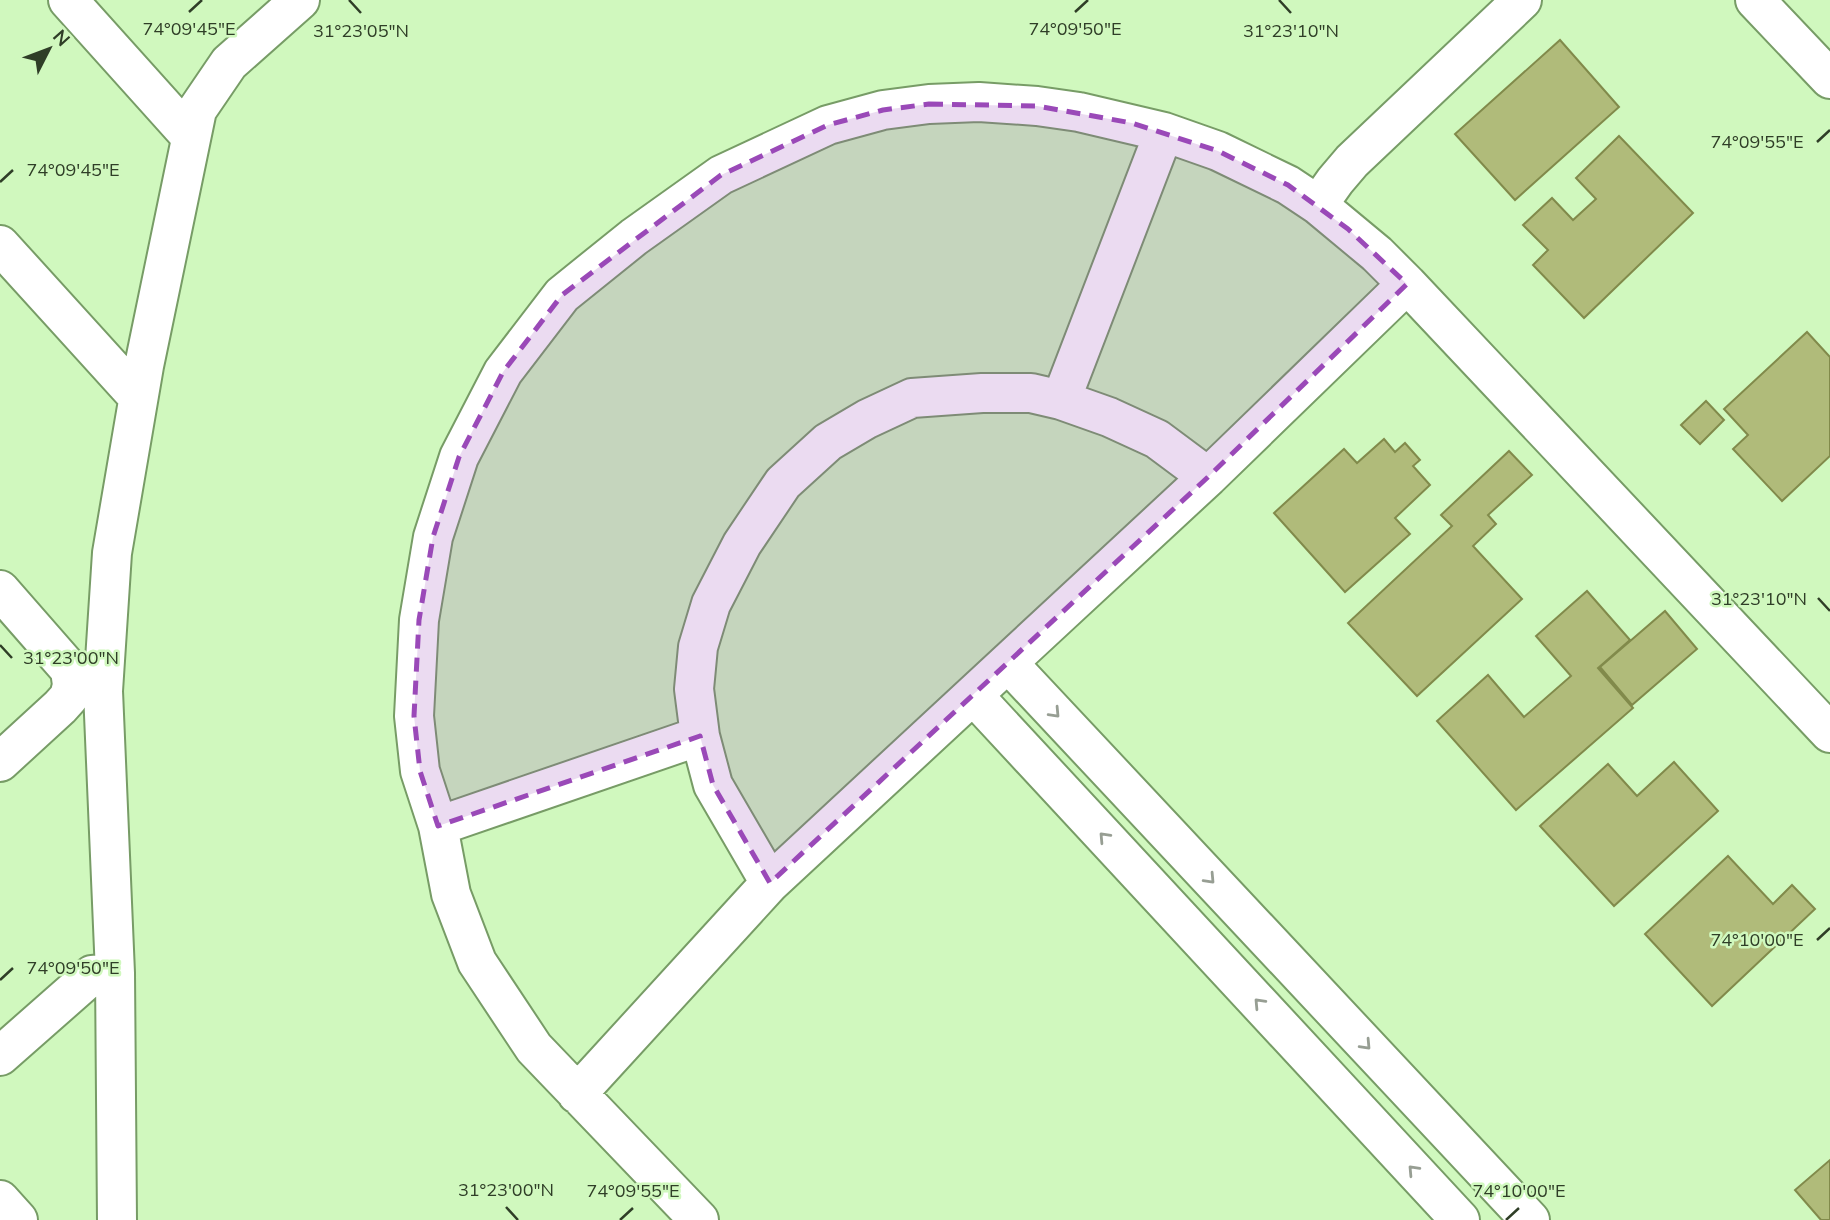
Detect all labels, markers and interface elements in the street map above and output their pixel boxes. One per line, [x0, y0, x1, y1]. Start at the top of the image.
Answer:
north arrow [14, 14, 84, 84]
text: 74°09'45"E [142, 17, 236, 40]
text: 74°09'50"E [1028, 17, 1122, 40]
text: 31°23'05"N [313, 19, 409, 42]
text: 31°23'10"N [1243, 19, 1339, 42]
text: N [48, 24, 75, 51]
text: 74°09'55"E [1710, 130, 1804, 153]
text: 74°09'45"E [26, 158, 120, 181]
text: 31°23'10"N [1711, 587, 1807, 610]
text: 31°23'00"N [23, 646, 119, 669]
one-way arrow [1047, 705, 1059, 718]
one-way arrow [1099, 832, 1112, 845]
one-way arrow [1202, 871, 1215, 884]
text: 74°10'00"E [1710, 928, 1804, 951]
text: 74°09'50"E [26, 956, 120, 979]
one-way arrow [1254, 998, 1267, 1011]
one-way arrow [1358, 1037, 1370, 1050]
one-way arrow [1409, 1165, 1422, 1178]
text: 31°23'00"N [458, 1178, 554, 1201]
text: 74°09'55"E [586, 1179, 680, 1202]
text: 74°10'00"E [1472, 1179, 1566, 1202]

